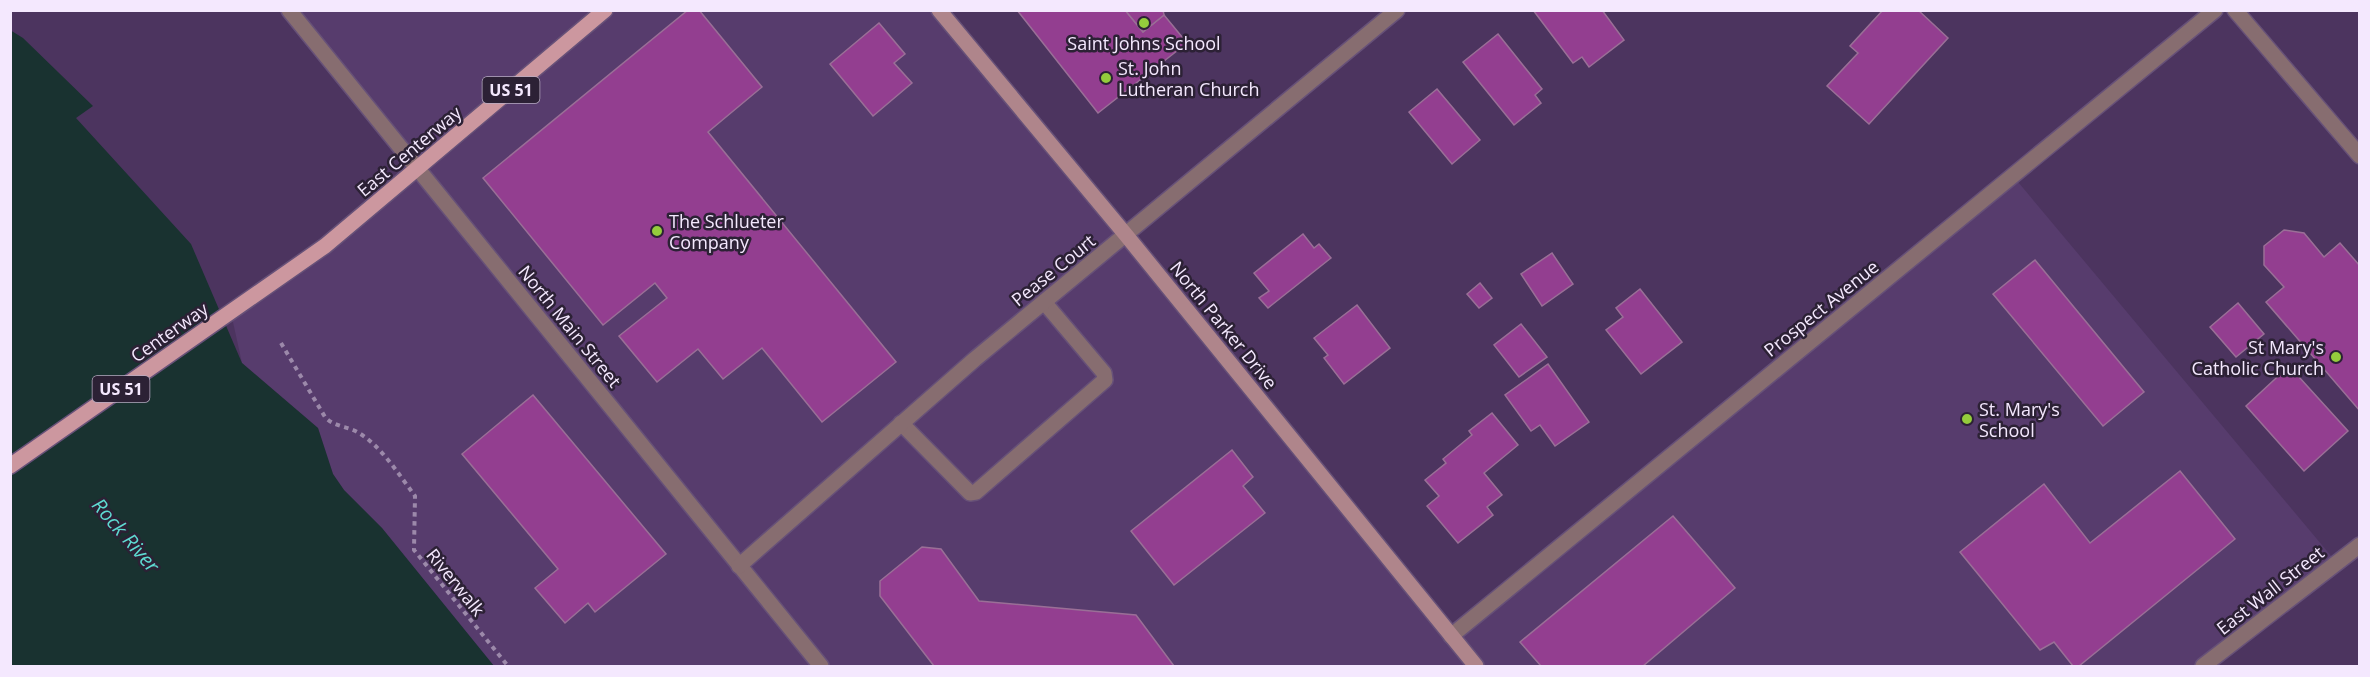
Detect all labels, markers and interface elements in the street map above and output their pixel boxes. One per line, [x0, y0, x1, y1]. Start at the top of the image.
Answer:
marker: Saint Johns School [1137, 16, 1151, 30]
place label: Saint Johns School [1067, 31, 1221, 55]
place label: St. John Lutheran Church [1118, 56, 1260, 101]
marker: St. John Lutheran Church [1099, 71, 1113, 85]
road number: US 51 [482, 77, 540, 103]
street label: East Centerway [352, 100, 467, 202]
place label: The Schlueter Company [669, 209, 784, 254]
marker: The Schlueter Company [650, 224, 664, 238]
street label: Pease Court [1006, 229, 1100, 311]
street label: Prospect Avenue [1759, 254, 1883, 362]
street label: North Parker Drive [1165, 256, 1283, 394]
street label: North Main Street [513, 260, 627, 392]
street label: Centerway [126, 296, 213, 367]
place label: St Mary's Catholic Church [2192, 335, 2324, 380]
marker: St Mary's Catholic Church [2329, 350, 2343, 364]
road number: US 51 [92, 376, 150, 402]
place label: St. Mary's School [1979, 397, 2060, 442]
marker: St. Mary's School [1960, 412, 1974, 426]
water label: Rock River [86, 492, 167, 579]
street label: East Wall Street [2211, 540, 2329, 640]
street label: Riverwalk [421, 543, 491, 621]

